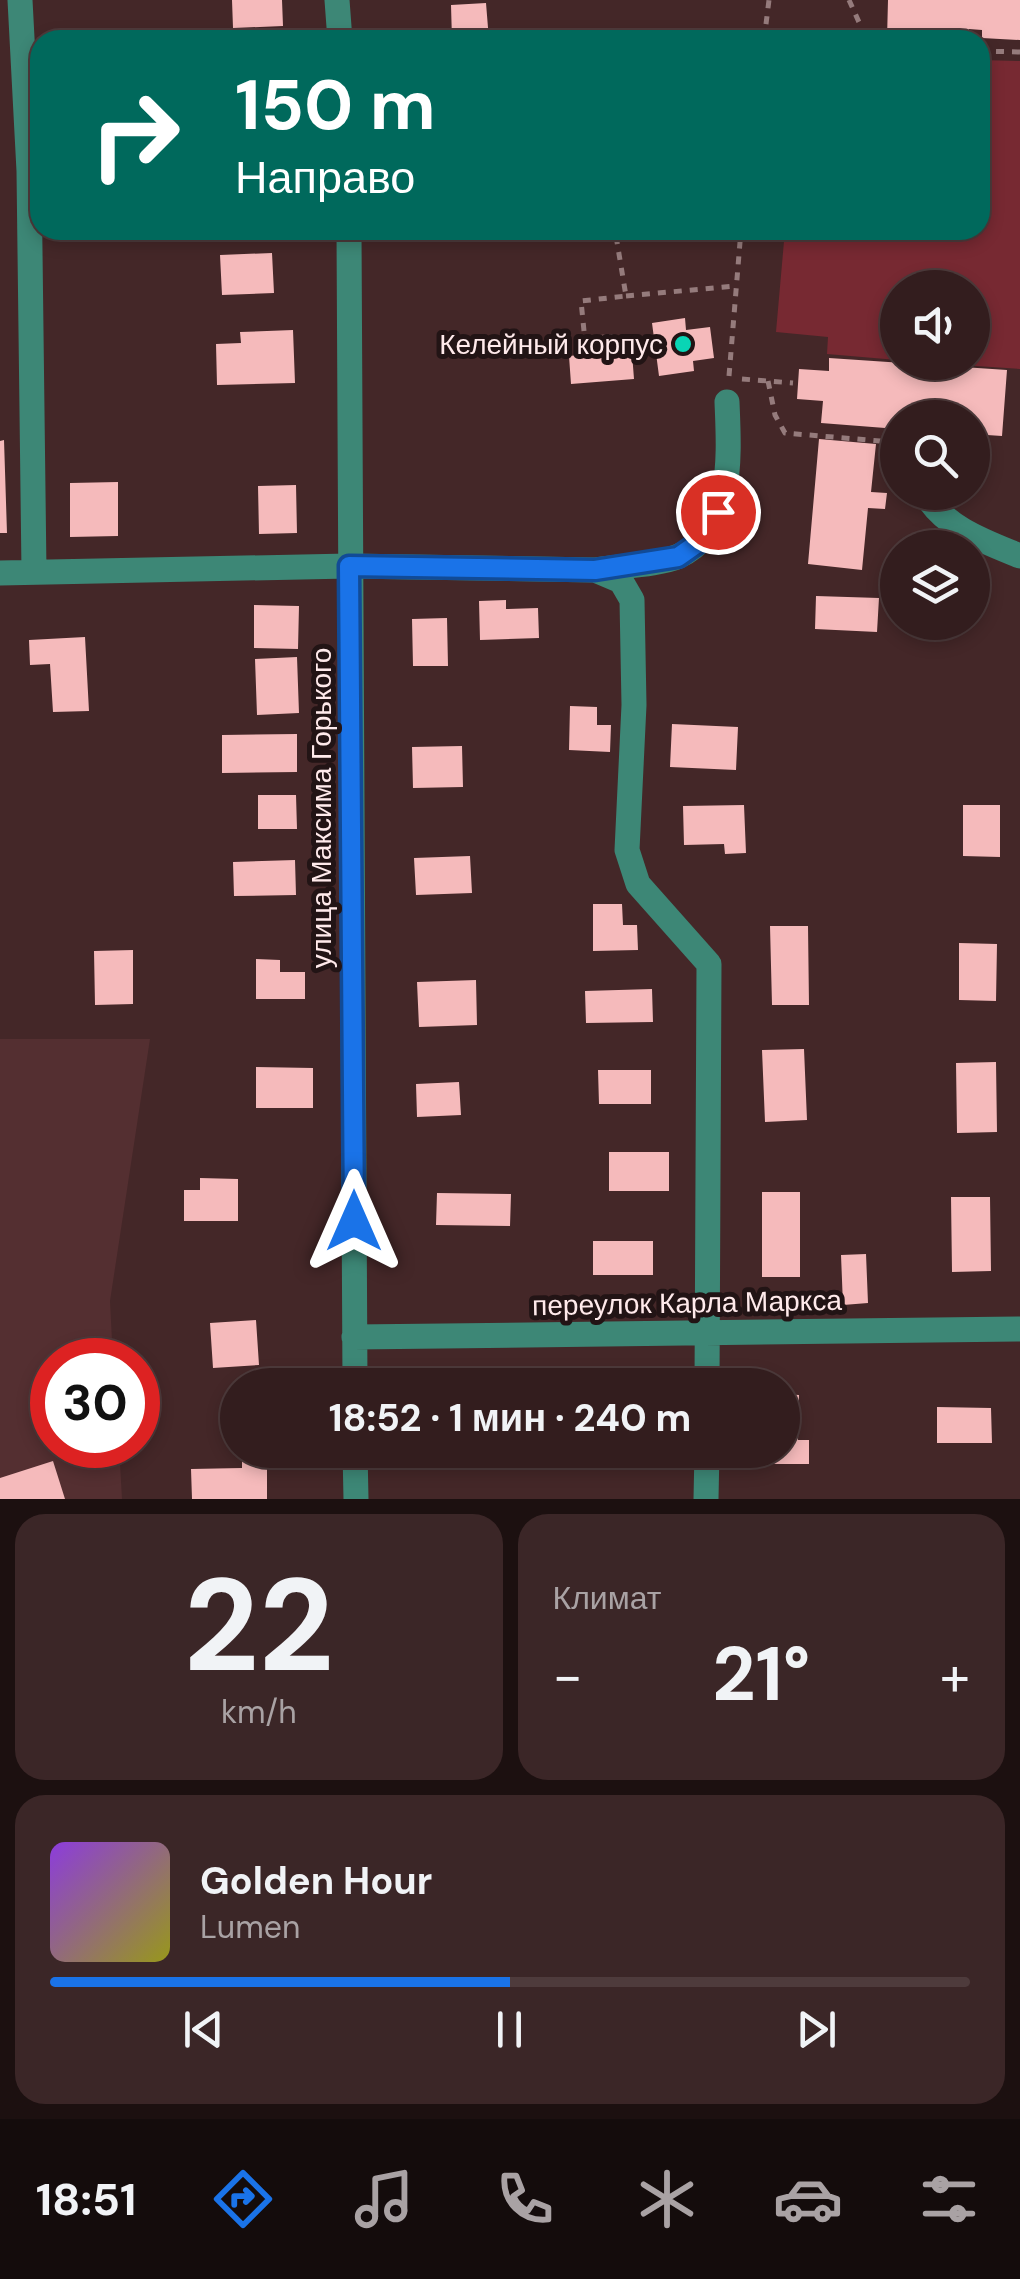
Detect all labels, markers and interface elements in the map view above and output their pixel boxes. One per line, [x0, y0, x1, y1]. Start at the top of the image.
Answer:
text: 150 m [235, 60, 436, 151]
icon: right [70, 70, 200, 200]
text: Направо [235, 148, 415, 207]
map controls [880, 270, 990, 640]
button: sound [880, 270, 990, 380]
place label: Келейный корпус [439, 326, 663, 363]
marker: Келейный корпус [672, 333, 694, 355]
button: search [880, 400, 990, 510]
pin [676, 470, 761, 555]
icon: arrive [691, 485, 746, 540]
button: layers [880, 530, 990, 640]
street label: улица Максима Горького [303, 648, 340, 968]
position arrow [302, 1169, 406, 1273]
street label: переулок Карла Маркса [532, 1282, 843, 1324]
speed limit sign: 30 [30, 1338, 160, 1468]
text: 18:52 · 1 мин · 240 m [329, 1393, 691, 1443]
text: 22 [184, 1541, 334, 1710]
text: Климат [553, 1577, 661, 1619]
text: 21° [712, 1626, 810, 1723]
text: − [553, 1640, 583, 1712]
text: + [940, 1640, 970, 1712]
text: km/h [221, 1691, 297, 1733]
text: Golden Hour [200, 1856, 432, 1906]
text: Lumen [200, 1906, 300, 1948]
icon: previous [176, 2002, 231, 2057]
icon: pause [482, 2002, 537, 2057]
icon: next [789, 2002, 844, 2057]
icon: directions [208, 2164, 278, 2234]
icon: music [349, 2164, 419, 2234]
icon: phone [490, 2164, 560, 2234]
icon: climate [632, 2164, 702, 2234]
icon: car [773, 2164, 843, 2234]
icon: filters [914, 2164, 984, 2234]
text: 18:51 [36, 2170, 136, 2229]

